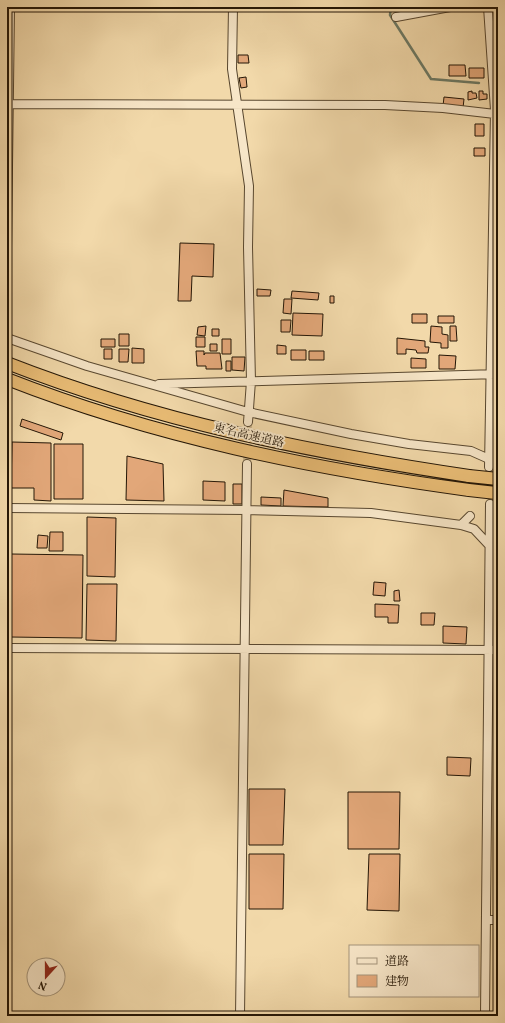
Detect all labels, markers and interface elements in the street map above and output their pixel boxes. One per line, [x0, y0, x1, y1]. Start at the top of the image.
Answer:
street label: 東名高速道路 [212, 420, 286, 452]
legend [349, 945, 479, 997]
text: 道路 [385, 954, 409, 970]
north arrow [26, 957, 66, 997]
text: 建物 [385, 974, 409, 990]
text: N [37, 977, 49, 993]

